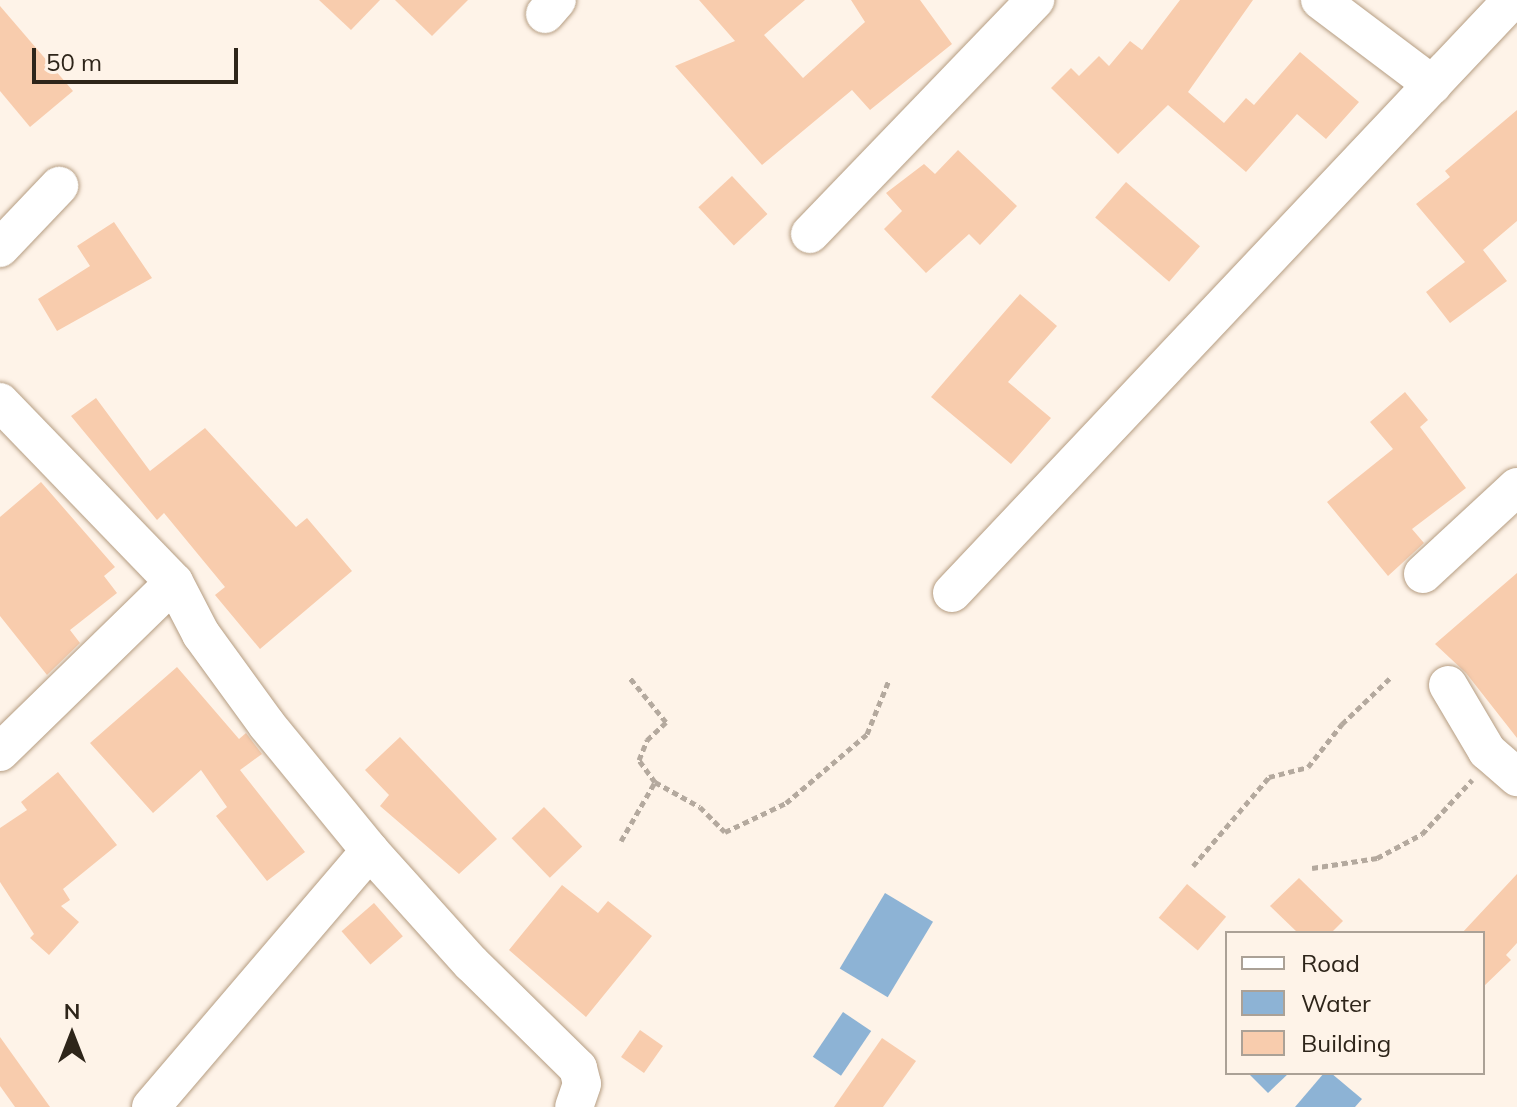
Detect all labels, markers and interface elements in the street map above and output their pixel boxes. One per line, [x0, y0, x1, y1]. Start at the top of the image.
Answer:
scale bar [36, 32, 242, 82]
text: 50 m [46, 47, 102, 77]
legend [1225, 931, 1485, 1075]
text: Road [1301, 948, 1360, 978]
text: Water [1301, 988, 1371, 1018]
north arrow [32, 995, 112, 1075]
text: N [64, 997, 80, 1025]
text: Building [1301, 1028, 1391, 1058]

